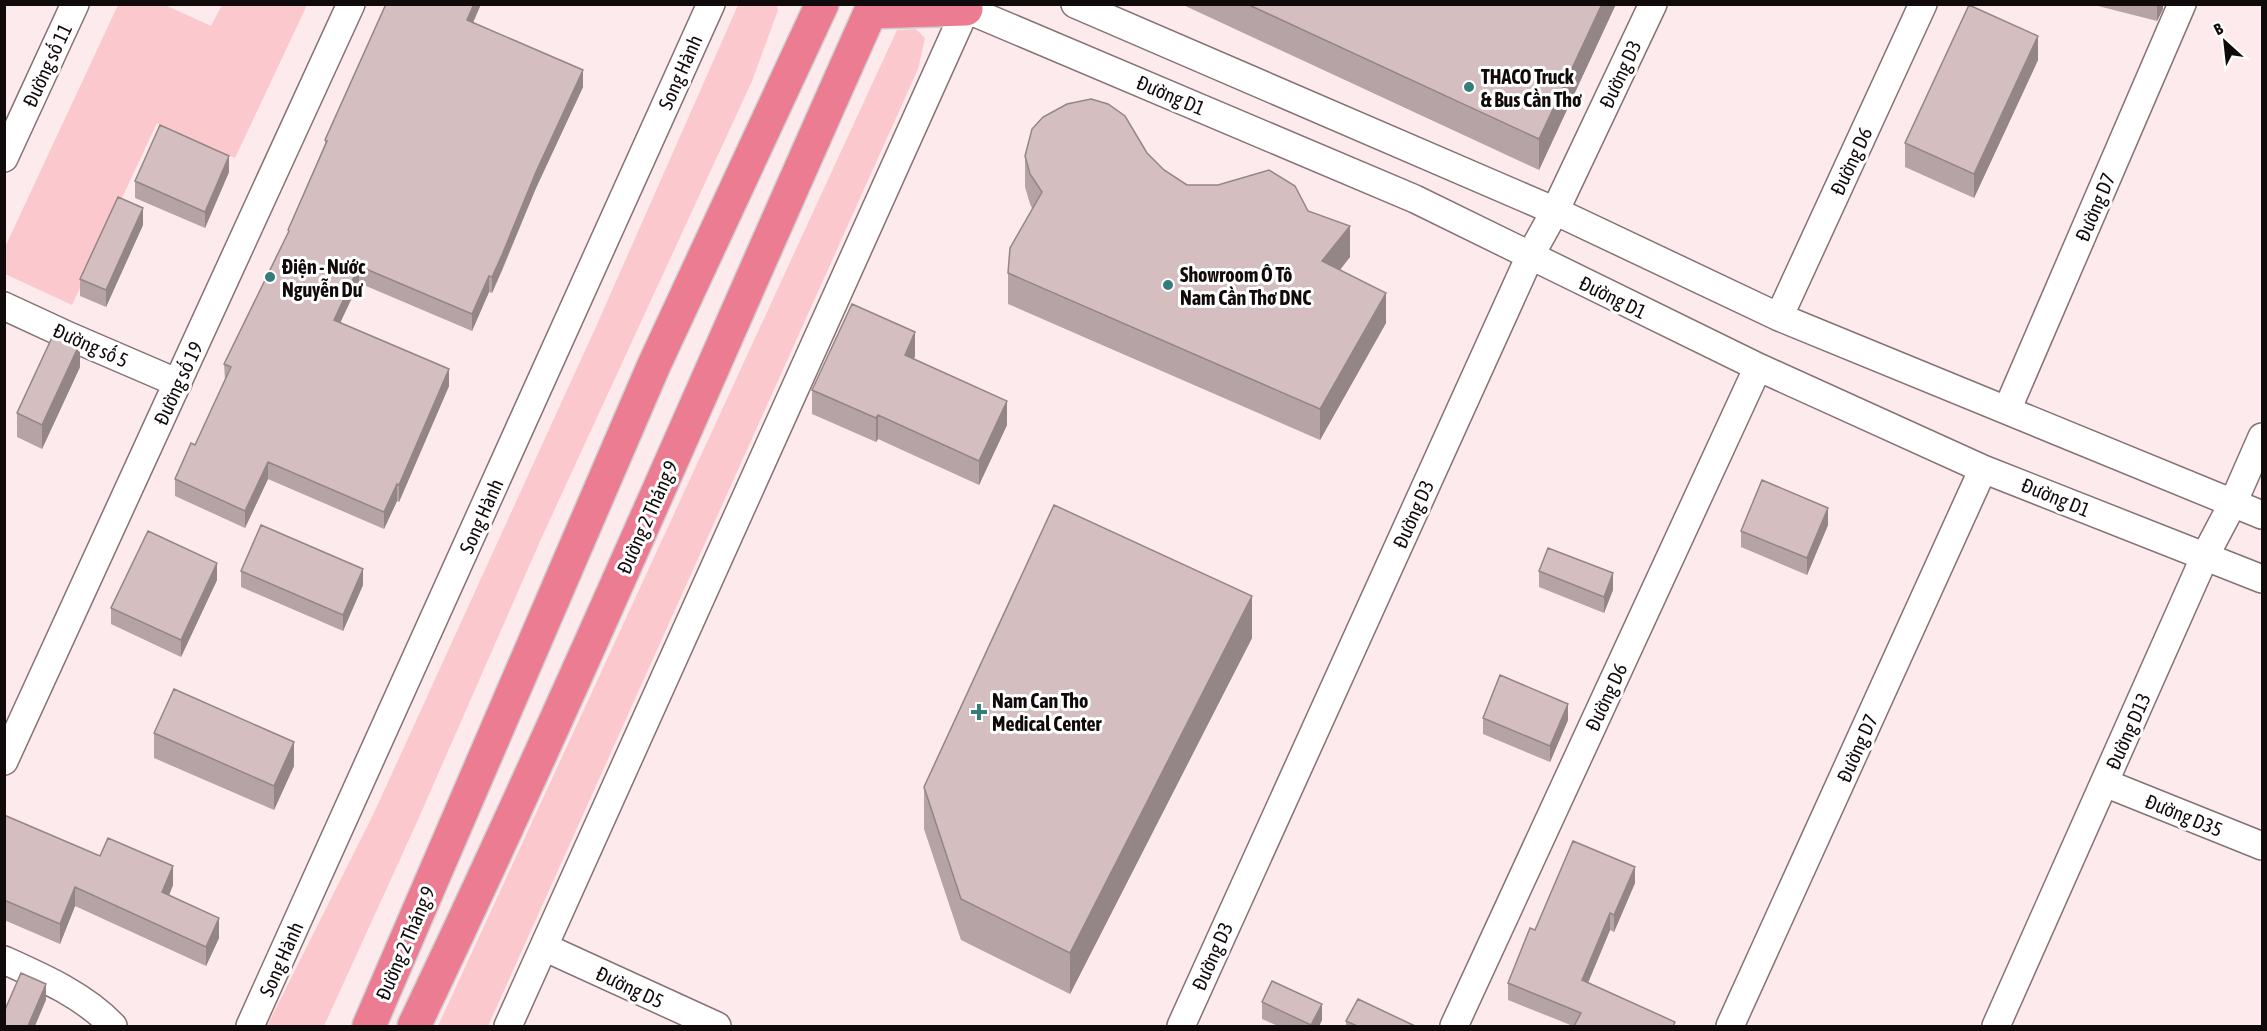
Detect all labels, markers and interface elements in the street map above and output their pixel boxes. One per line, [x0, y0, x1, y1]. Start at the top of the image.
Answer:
north arrow [2195, 12, 2255, 72]
text: B [2211, 19, 2226, 38]
street label: Đường số 11 [18, 20, 76, 110]
street label: Song Hành [653, 31, 707, 113]
street label: Đường D3 [1594, 37, 1646, 111]
place label: THACO Truck & Bus Cần Thơ [1481, 65, 1582, 111]
street label: Đường D1 [1133, 70, 1209, 120]
marker: THACO Truck & Bus Cần Thơ [1462, 80, 1476, 94]
street label: Đường D6 [1825, 124, 1877, 198]
street label: Đường D7 [2070, 169, 2120, 245]
place label: Điện - Nước Nguyễn Dư [282, 255, 366, 301]
place label: Showroom Ô Tô Nam Cần Thơ DNC [1180, 263, 1311, 309]
marker: Điện - Nước Nguyễn Dư [263, 270, 277, 284]
street label: Đường D1 [1576, 271, 1650, 323]
marker: Showroom Ô Tô Nam Cần Thơ DNC [1161, 278, 1175, 292]
street label: Đường số 5 [50, 318, 132, 372]
street label: Đường số 19 [149, 338, 207, 428]
street label: Đường 2 Tháng 9 [612, 457, 682, 577]
street label: Đường D1 [2018, 473, 2094, 521]
street label: Song Hành [454, 475, 508, 557]
street label: Đường D3 [1388, 476, 1438, 552]
street label: Đường D6 [1580, 660, 1632, 734]
place label: Nam Can Tho Medical Center [992, 689, 1103, 735]
street label: Đường D13 [2101, 689, 2155, 773]
marker: Nam Can Tho Medical Center [970, 703, 988, 721]
street label: Đường D7 [1832, 710, 1882, 786]
street label: Đường D35 [2142, 789, 2226, 841]
street label: Đường 2 Tháng 9 [371, 883, 439, 1003]
street label: Song Hành [254, 918, 308, 1000]
street label: Đường D3 [1187, 918, 1237, 994]
street label: Đường D5 [593, 961, 667, 1013]

